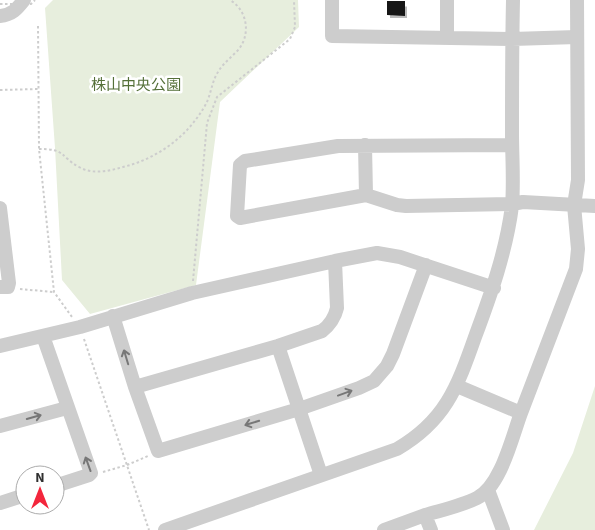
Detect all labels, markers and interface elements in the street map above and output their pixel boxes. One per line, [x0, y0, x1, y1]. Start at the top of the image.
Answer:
park label: 株山中央公園 [91, 75, 181, 96]
one-way arrow [120, 349, 130, 365]
one-way arrow [336, 388, 352, 397]
one-way arrow [25, 412, 41, 421]
one-way arrow [244, 419, 260, 429]
one-way arrow [83, 456, 92, 472]
north arrow [15, 465, 65, 515]
text: N [35, 468, 45, 488]

